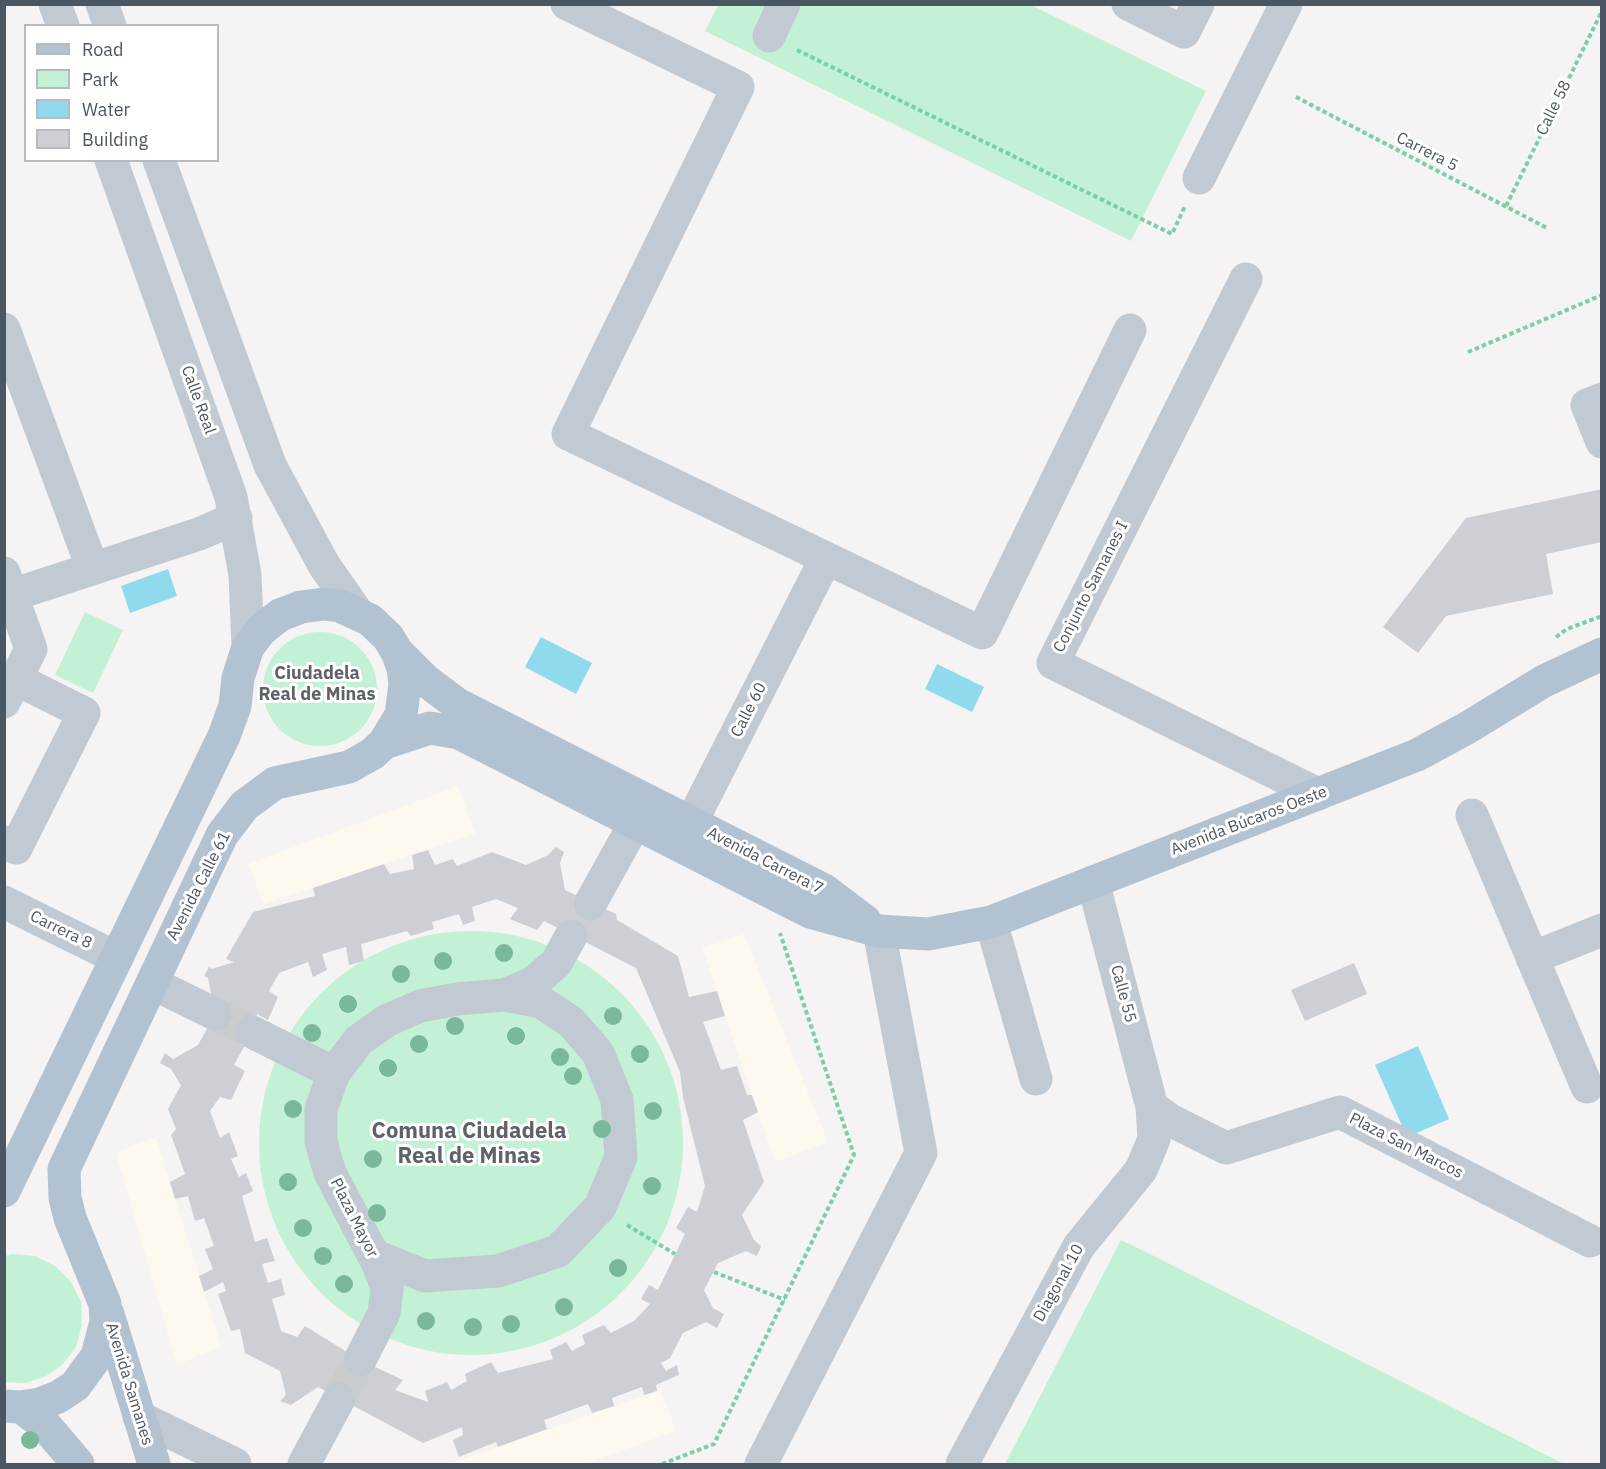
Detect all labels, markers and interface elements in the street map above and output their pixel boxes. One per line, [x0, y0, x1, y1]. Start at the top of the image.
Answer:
legend [24, 24, 219, 162]
text: Road [82, 38, 123, 61]
text: Park [82, 68, 118, 91]
street label: Calle 58 [1532, 77, 1576, 139]
text: Water [82, 98, 130, 121]
text: Building [82, 128, 148, 151]
street label: Carrera 5 [1393, 128, 1461, 176]
street label: Calle Real [177, 363, 219, 437]
street label: Conjunto Samanes I [1050, 518, 1132, 656]
district label: Ciudadela Real de Minas [258, 663, 376, 706]
street label: Calle 60 [727, 679, 771, 741]
street label: Avenida Búcaros Oeste [1168, 782, 1330, 860]
street label: Avenida Carrera 7 [704, 823, 826, 899]
street label: Avenida Calle 61 [163, 828, 235, 944]
street label: Carrera 8 [27, 907, 95, 953]
street label: Calle 55 [1106, 963, 1140, 1025]
street label: Plaza San Marcos [1346, 1109, 1466, 1183]
district label: Comuna Ciudadela Real de Minas [372, 1119, 566, 1170]
street label: Plaza Mayor [326, 1175, 382, 1261]
street label: Diagonal 10 [1030, 1241, 1088, 1325]
street label: Avenida Samanes [101, 1320, 157, 1448]

